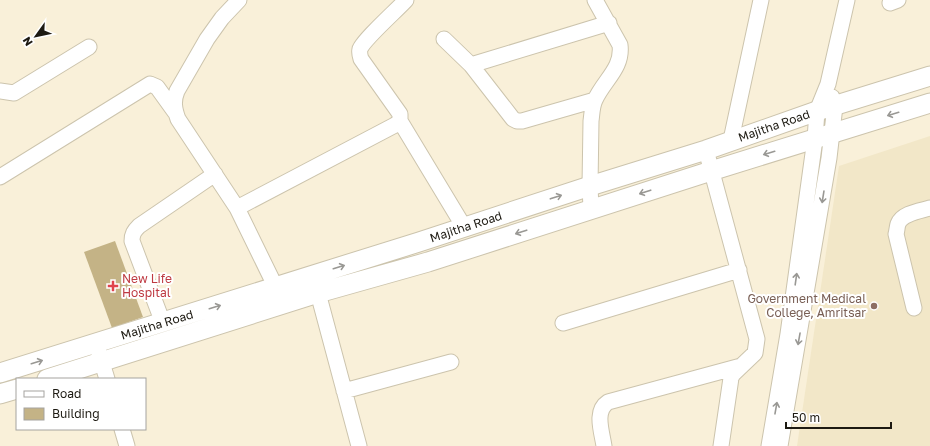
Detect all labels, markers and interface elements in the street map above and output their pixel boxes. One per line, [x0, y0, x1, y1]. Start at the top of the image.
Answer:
north arrow [16, 16, 56, 56]
text: N [19, 35, 35, 49]
street label: Majitha Road [736, 106, 812, 145]
one-way arrow [886, 111, 899, 118]
one-way arrow [762, 150, 775, 157]
one-way arrow [638, 189, 651, 196]
one-way arrow [819, 190, 827, 203]
one-way arrow [549, 193, 562, 200]
street label: Majitha Road [428, 208, 504, 245]
one-way arrow [515, 229, 528, 236]
one-way arrow [332, 263, 345, 270]
place label: New Life Hospital [122, 271, 172, 300]
one-way arrow [792, 273, 800, 286]
marker: New Life Hospital [107, 280, 119, 292]
place label: Government Medical College, Amritsar [747, 291, 866, 320]
marker: Government Medical College, Amritsar [869, 301, 879, 311]
one-way arrow [208, 303, 221, 310]
street label: Majitha Road [119, 306, 195, 343]
one-way arrow [795, 332, 803, 345]
one-way arrow [31, 357, 43, 365]
legend [16, 378, 146, 430]
text: Road [52, 386, 81, 401]
one-way arrow [772, 401, 780, 414]
scale bar [786, 404, 891, 430]
text: Building [52, 406, 100, 421]
text: 50 m [792, 410, 820, 425]

